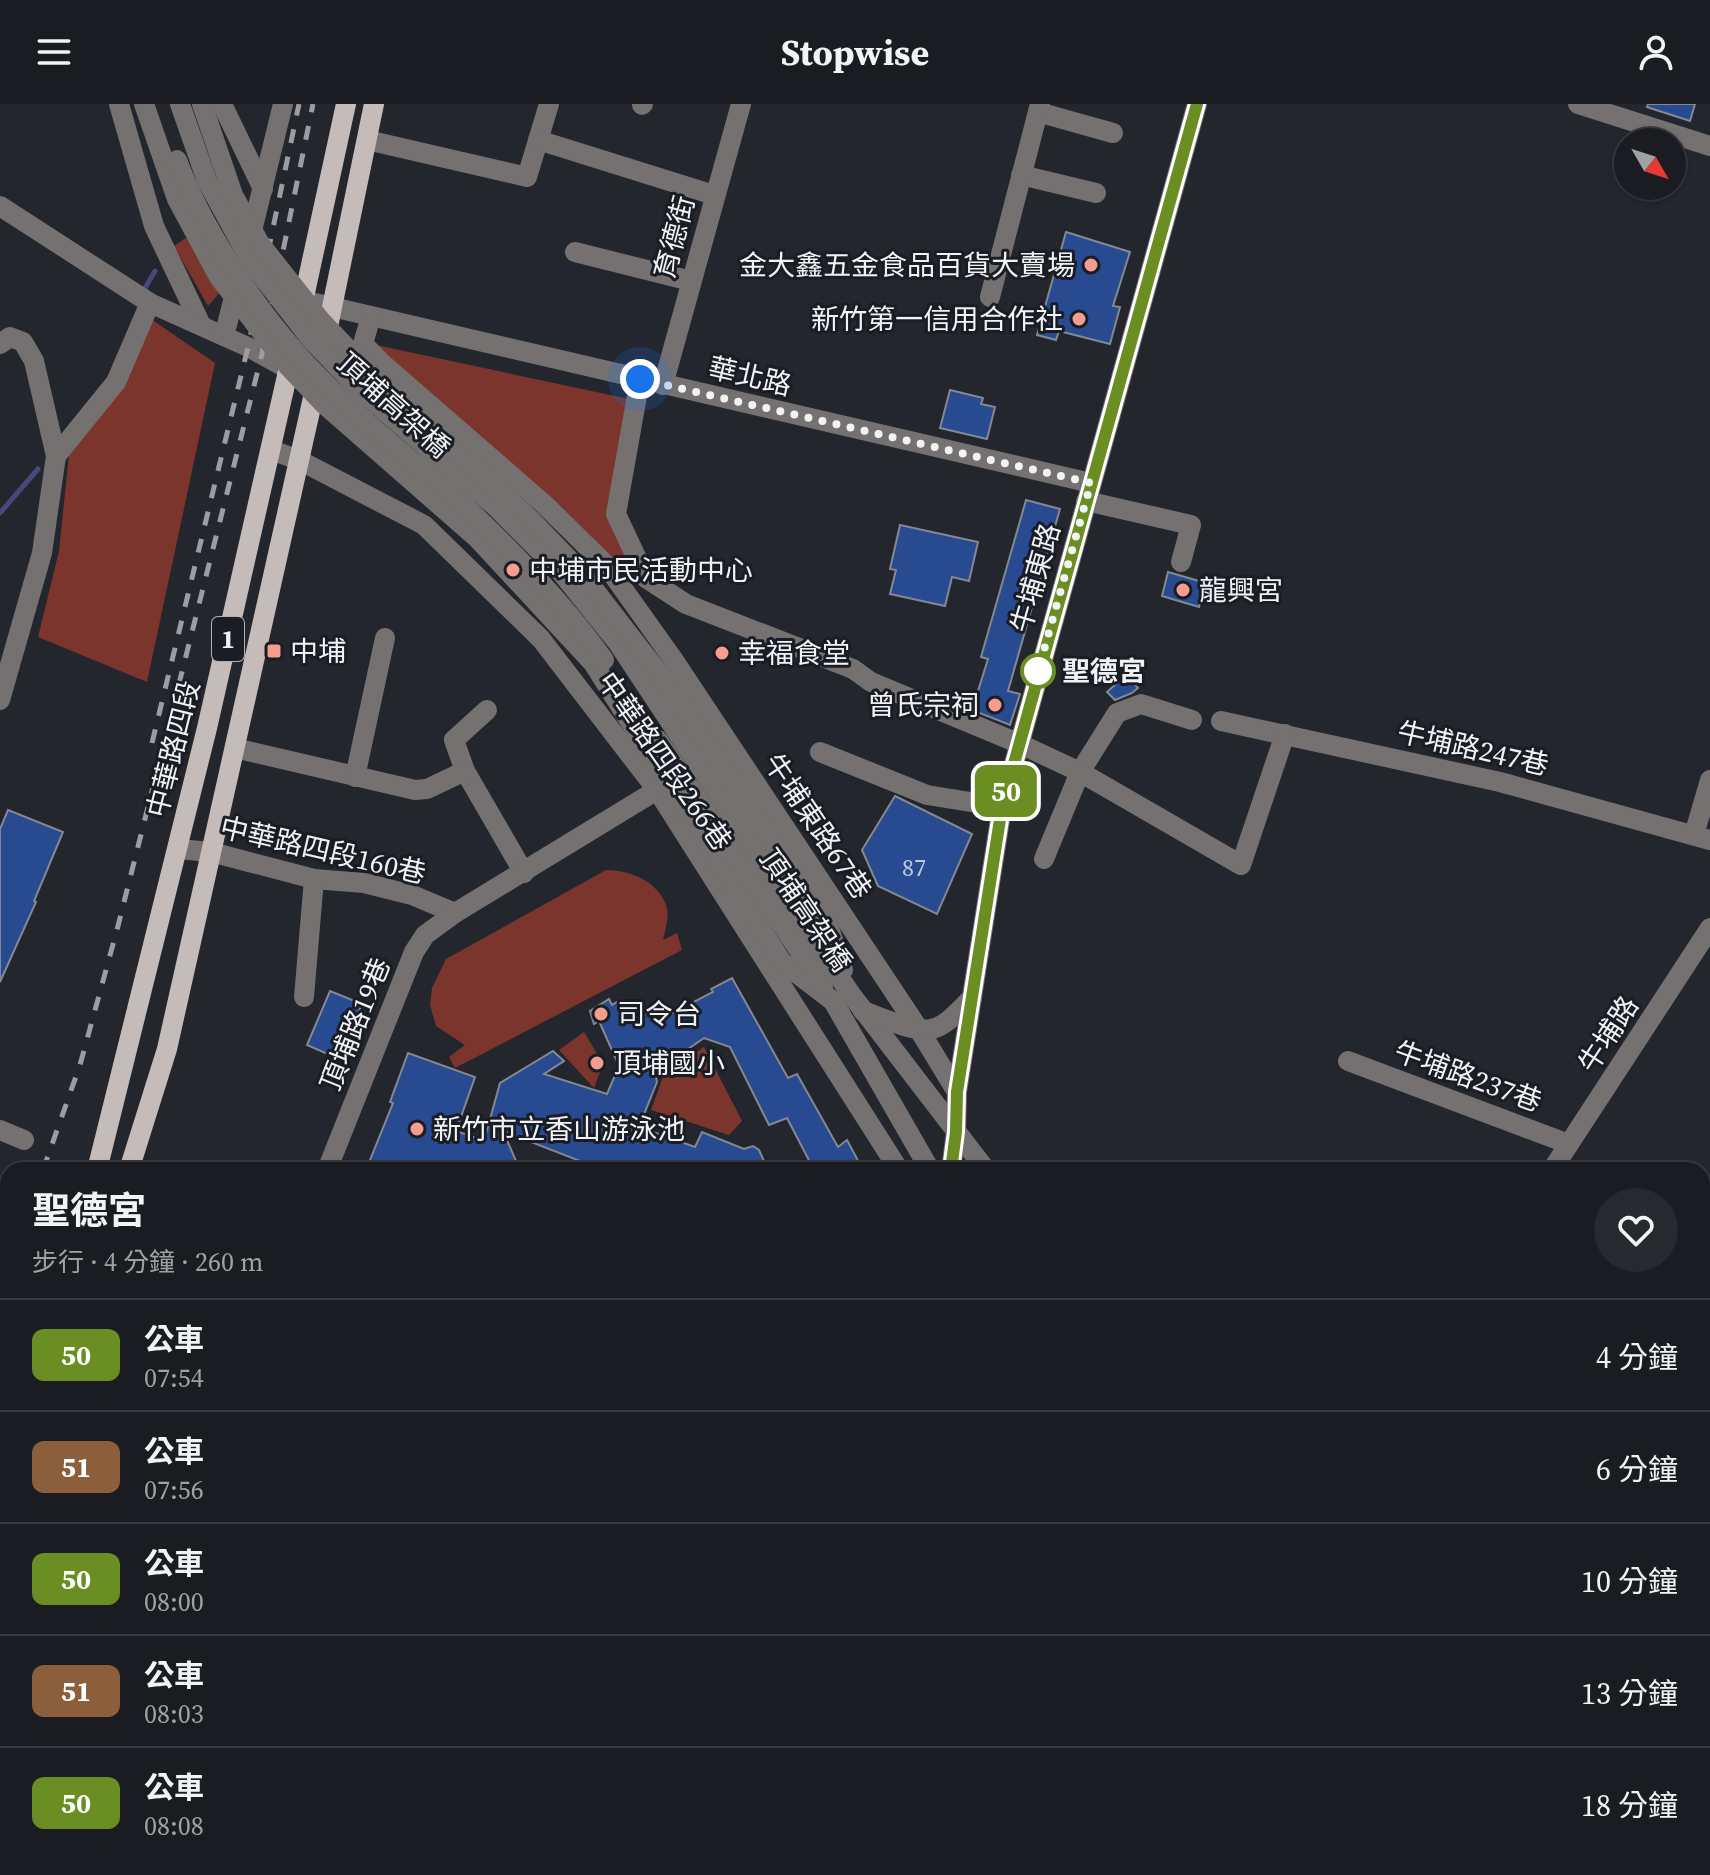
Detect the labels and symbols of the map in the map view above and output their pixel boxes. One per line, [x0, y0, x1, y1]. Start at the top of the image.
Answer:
north arrow [1614, 128, 1686, 200]
street label: 育德街 [645, 192, 703, 282]
place label: 金大鑫五金食品百貨大賣場 [739, 246, 1075, 284]
marker: 金大鑫五金食品百貨大賣場 [1082, 256, 1100, 274]
place label: 新竹第一信用合作社 [811, 300, 1063, 338]
marker: 新竹第一信用合作社 [1070, 310, 1088, 328]
street label: 頂埔高架橋 [329, 344, 459, 466]
street label: 華北路 [705, 348, 795, 404]
your location [620, 359, 660, 399]
street label: 牛埔東路 [1001, 519, 1069, 637]
place label: 中埔市民活動中心 [529, 551, 753, 589]
marker: 中埔市民活動中心 [504, 561, 522, 579]
place label: 龍興宮 [1199, 571, 1283, 609]
marker: 龍興宮 [1174, 581, 1192, 599]
road number: 1 [212, 617, 244, 661]
place label: 中埔 [290, 632, 346, 670]
place label: 幸福食堂 [738, 634, 850, 672]
marker: 中埔 [265, 642, 283, 660]
marker: 幸福食堂 [713, 644, 731, 662]
place label: 聖德宮 [1062, 652, 1146, 690]
marker: 聖德宮 [1021, 654, 1055, 688]
street label: 中華路四段266巷 [589, 664, 741, 858]
street label: 中華路四段 [138, 676, 208, 822]
place label: 曾氏宗祠 [867, 686, 979, 724]
marker: 曾氏宗祠 [986, 696, 1004, 714]
street label: 牛埔路247巷 [1394, 712, 1552, 784]
street label: 牛埔東路67巷 [755, 746, 881, 906]
line badge: 50 [970, 765, 1042, 817]
street label: 中華路四段160巷 [216, 808, 430, 892]
street label: 頂埔高架橋 [751, 841, 861, 979]
house number: 87 [902, 851, 926, 884]
street label: 頂埔路19巷 [311, 952, 399, 1096]
street label: 牛埔路 [1569, 988, 1647, 1080]
place label: 司令台 [617, 995, 701, 1033]
marker: 司令台 [592, 1005, 610, 1023]
street label: 牛埔路237巷 [1389, 1032, 1547, 1120]
place label: 頂埔國小 [613, 1044, 725, 1082]
marker: 頂埔國小 [588, 1054, 606, 1072]
place label: 新竹市立香山游泳池 [433, 1110, 685, 1148]
marker: 新竹市立香山游泳池 [408, 1120, 426, 1138]

